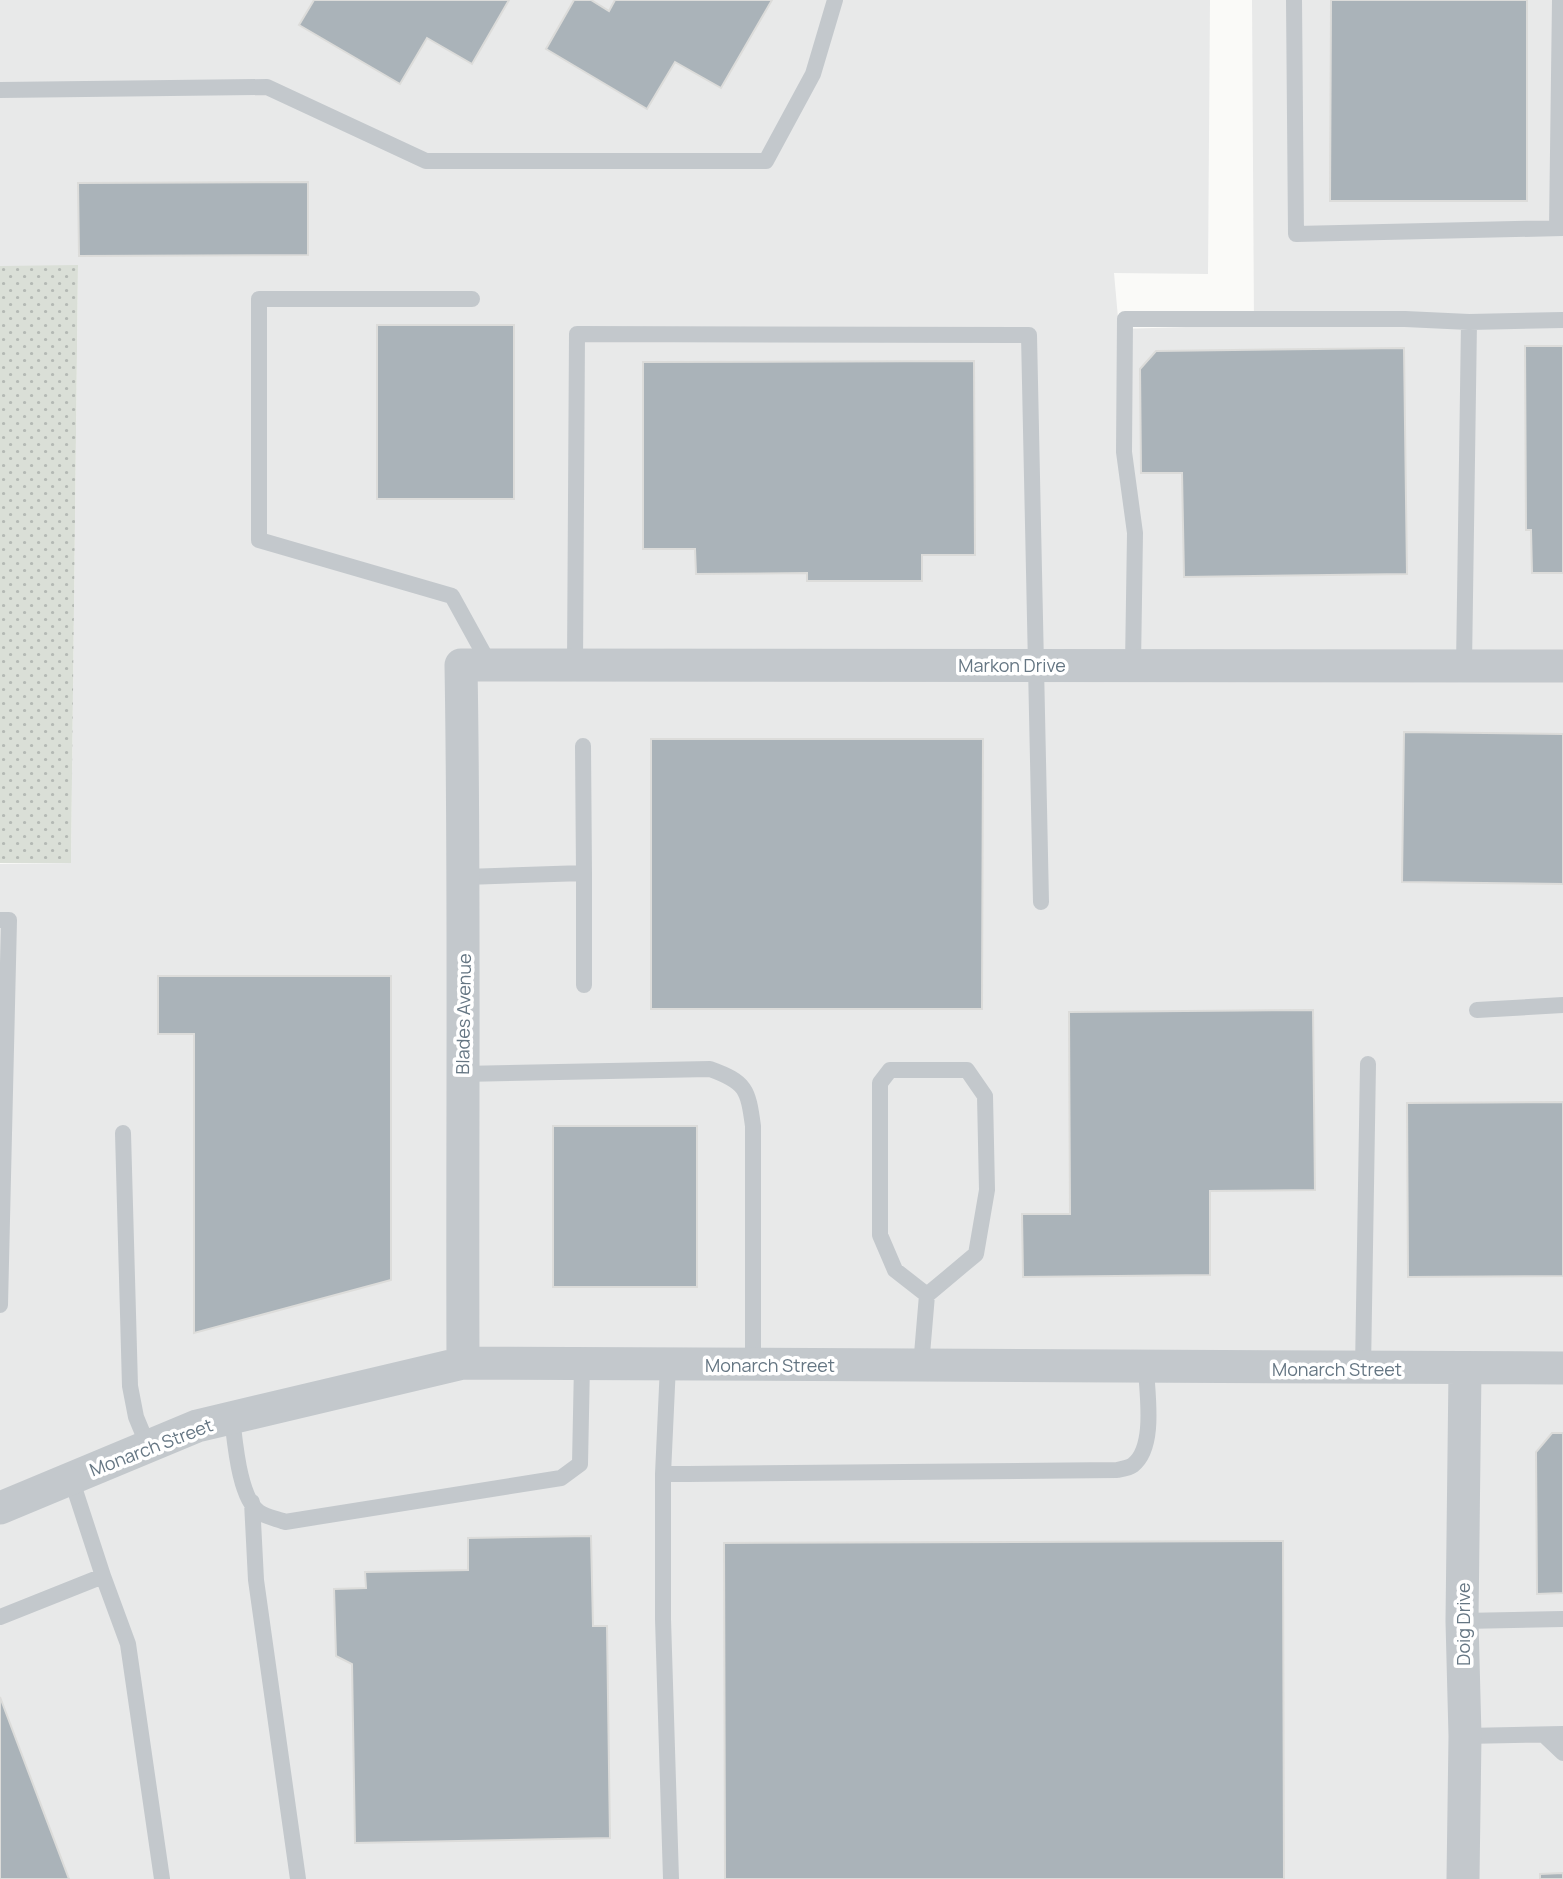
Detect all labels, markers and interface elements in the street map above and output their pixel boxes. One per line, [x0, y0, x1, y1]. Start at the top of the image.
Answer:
street label: Markon Drive [958, 653, 1066, 677]
street label: Blades Avenue [450, 953, 476, 1075]
street label: Monarch Street [705, 1353, 835, 1377]
street label: Monarch Street [1272, 1357, 1402, 1381]
street label: Monarch Street [86, 1413, 216, 1481]
street label: Doig Drive [1451, 1582, 1475, 1666]

